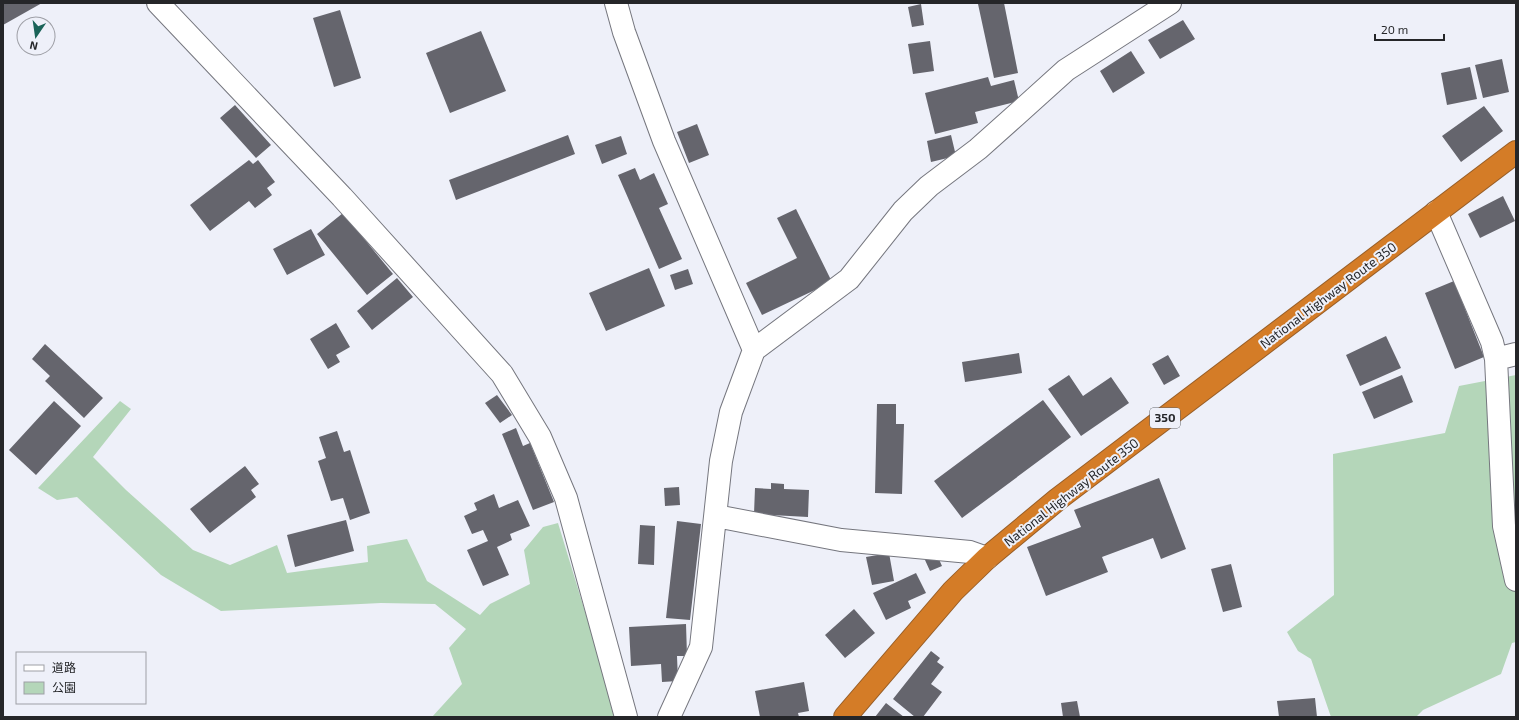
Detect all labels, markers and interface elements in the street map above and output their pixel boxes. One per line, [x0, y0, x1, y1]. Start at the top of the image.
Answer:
north arrow [16, 16, 56, 56]
scale bar [1375, 16, 1444, 42]
text: 20 m [1381, 22, 1408, 36]
text: N [28, 39, 39, 53]
street label: National Highway Route 350 [1257, 238, 1399, 352]
road number: 350 [1150, 408, 1180, 428]
street label: National Highway Route 350 [1000, 434, 1142, 550]
legend [16, 652, 146, 704]
text: 道路 [52, 660, 76, 674]
text: 公園 [52, 680, 76, 694]

